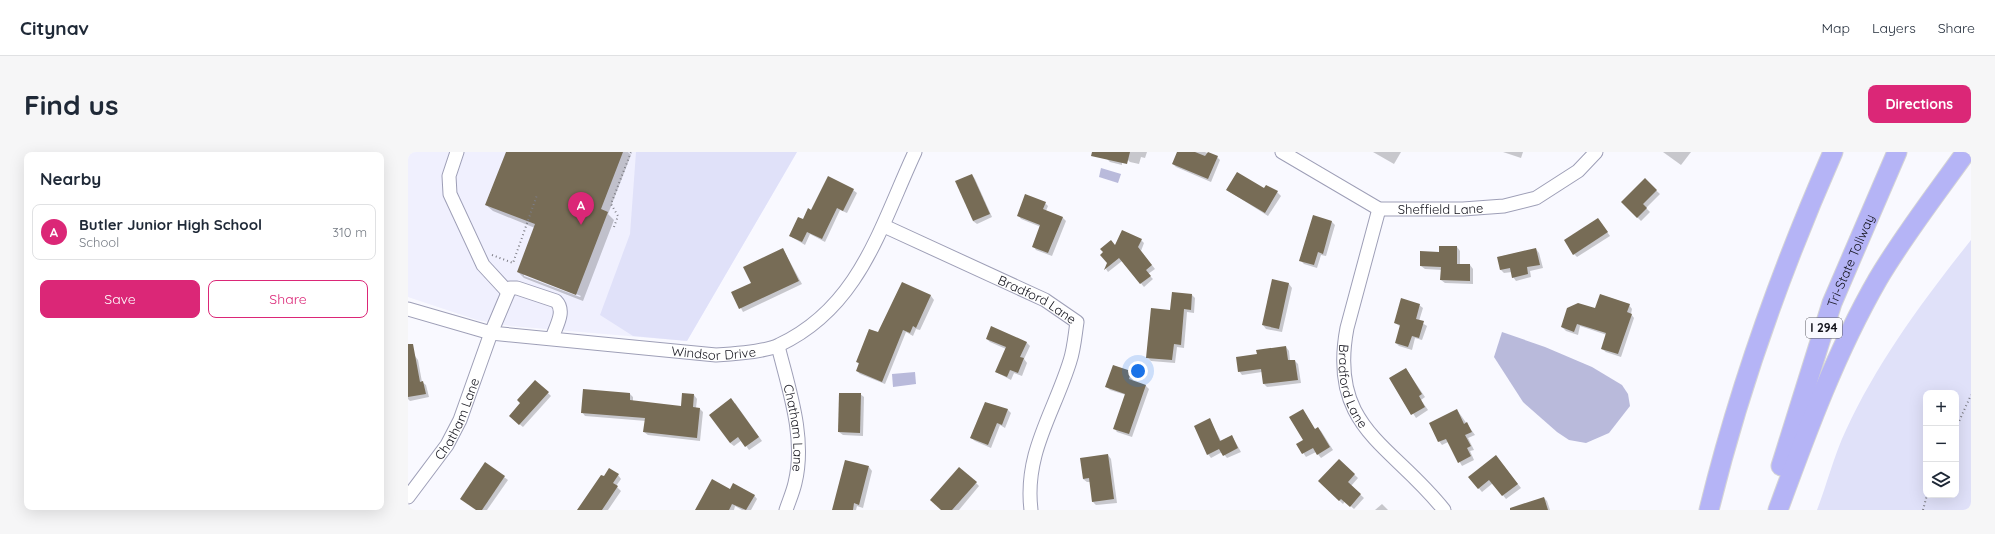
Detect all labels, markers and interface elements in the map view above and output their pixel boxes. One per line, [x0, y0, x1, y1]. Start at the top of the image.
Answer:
text: Citynav [20, 16, 89, 40]
text: Map [1821, 19, 1850, 37]
text: Layers [1872, 19, 1916, 37]
text: Share [1938, 19, 1975, 37]
button: Directions [1868, 85, 1971, 123]
text: Find us [24, 87, 118, 122]
text: Nearby [40, 168, 101, 189]
pin: A [568, 192, 594, 225]
street label: Sheffield Lane [1398, 200, 1484, 217]
street label: Tri-State Tollway [1823, 212, 1877, 309]
text: Butler Junior High School [79, 215, 262, 234]
text: A [50, 224, 58, 240]
text: 310 m [332, 224, 367, 240]
text: School [79, 234, 119, 250]
street label: Bradford Lane [996, 272, 1079, 327]
button: Save [40, 280, 200, 318]
button: Share [208, 280, 368, 318]
road number: I 294 [1806, 318, 1842, 338]
street label: Windsor Drive [671, 343, 757, 363]
street label: Bradford Lane [1336, 344, 1371, 431]
your location [1128, 361, 1148, 381]
street label: Chatham Lane [431, 376, 482, 463]
street label: Chatham Lane [780, 382, 807, 473]
map controls [1923, 390, 1959, 498]
button: + [1923, 390, 1959, 426]
button: − [1923, 426, 1959, 462]
button: layers [1923, 462, 1959, 498]

